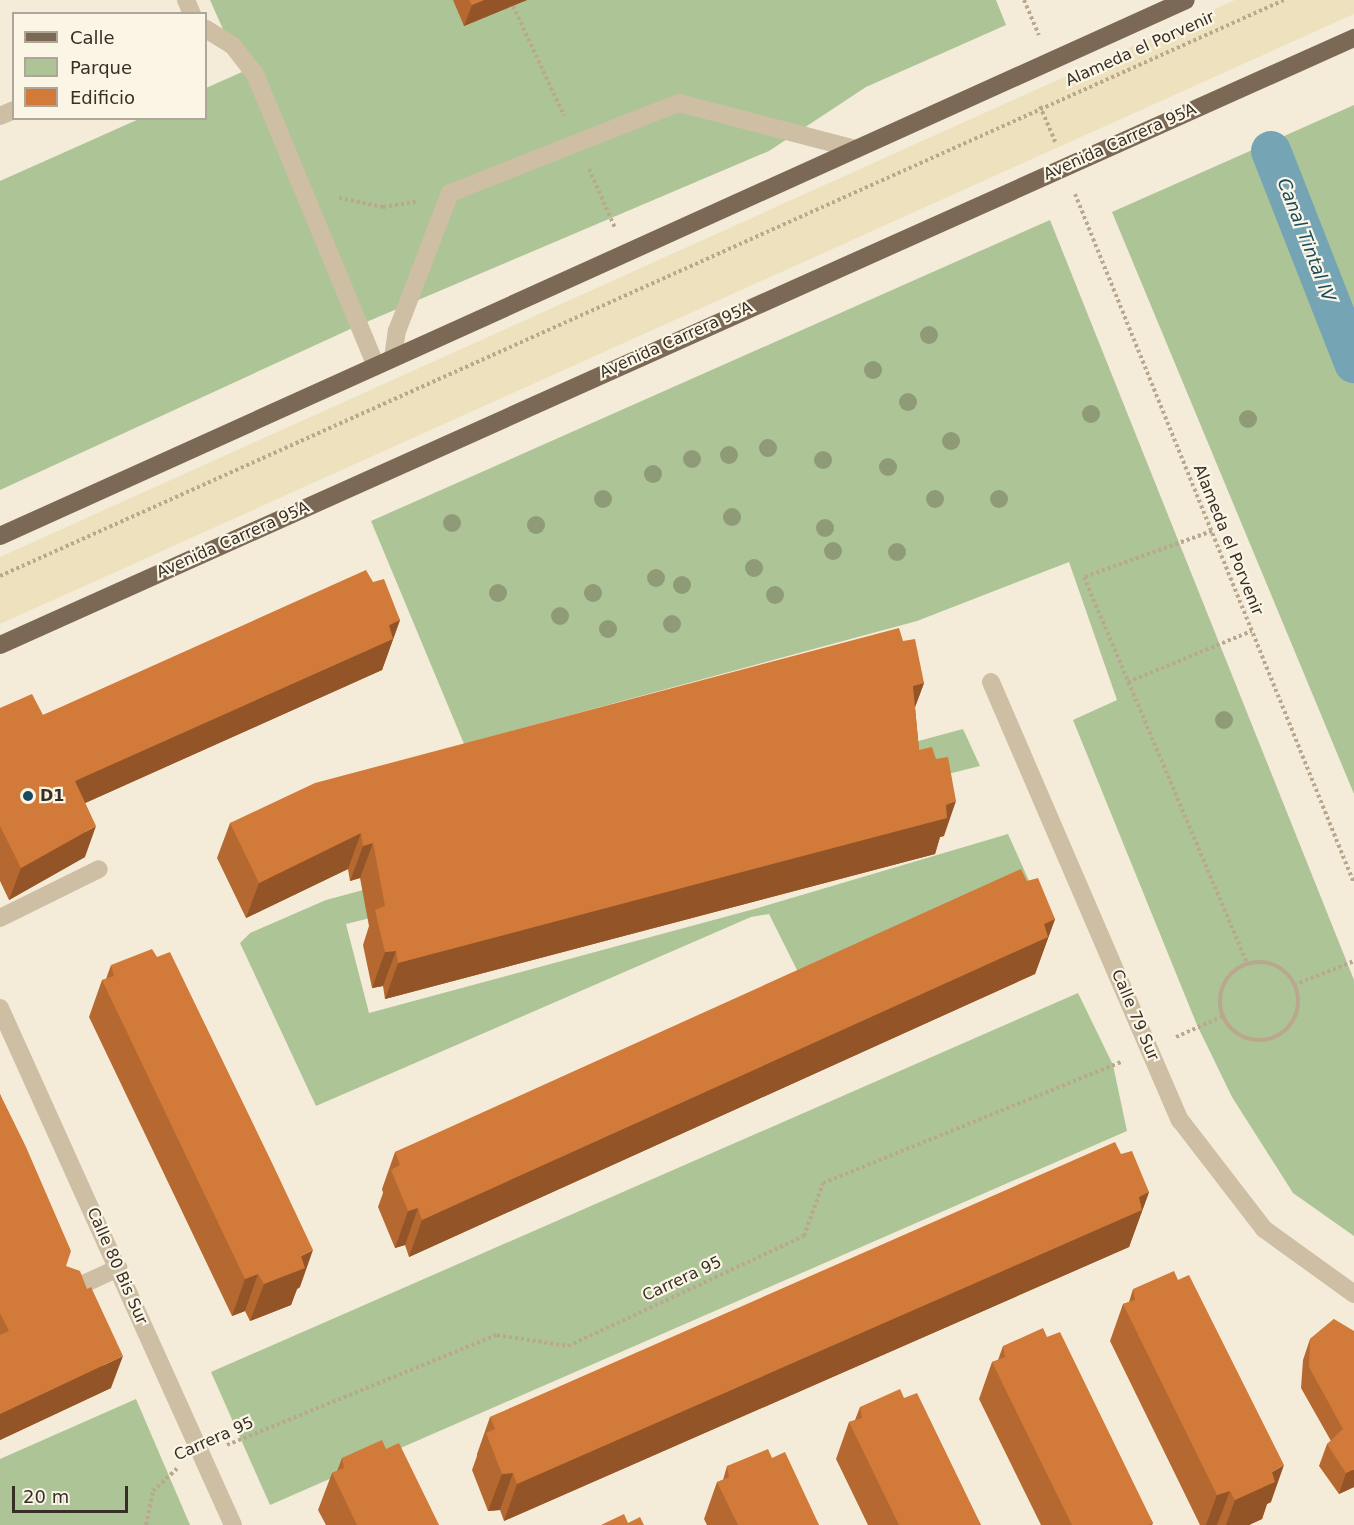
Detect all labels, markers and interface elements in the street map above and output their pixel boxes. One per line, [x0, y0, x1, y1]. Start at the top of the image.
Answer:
street label: Alameda el Porvenir [1063, 7, 1217, 91]
legend [12, 12, 207, 120]
text: Calle [70, 27, 115, 48]
text: Parque [70, 57, 132, 78]
text: Edificio [70, 87, 135, 108]
street label: Avenida Carrera 95A [1041, 100, 1199, 184]
water label: Canal Tintal IV [1273, 175, 1339, 305]
street label: Avenida Carrera 95A [597, 298, 755, 382]
street label: Alameda el Porvenir [1189, 462, 1267, 618]
street label: Avenida Carrera 95A [154, 498, 312, 582]
place label: D1 [40, 786, 64, 806]
marker: D1 [21, 789, 35, 803]
street label: Calle 79 Sur [1107, 967, 1163, 1063]
street label: Calle 80 Bis Sur [83, 1205, 151, 1327]
street label: Carrera 95 [639, 1252, 725, 1306]
street label: Carrera 95 [171, 1413, 257, 1465]
scale bar [15, 1474, 130, 1512]
text: 20 m [23, 1486, 69, 1507]

